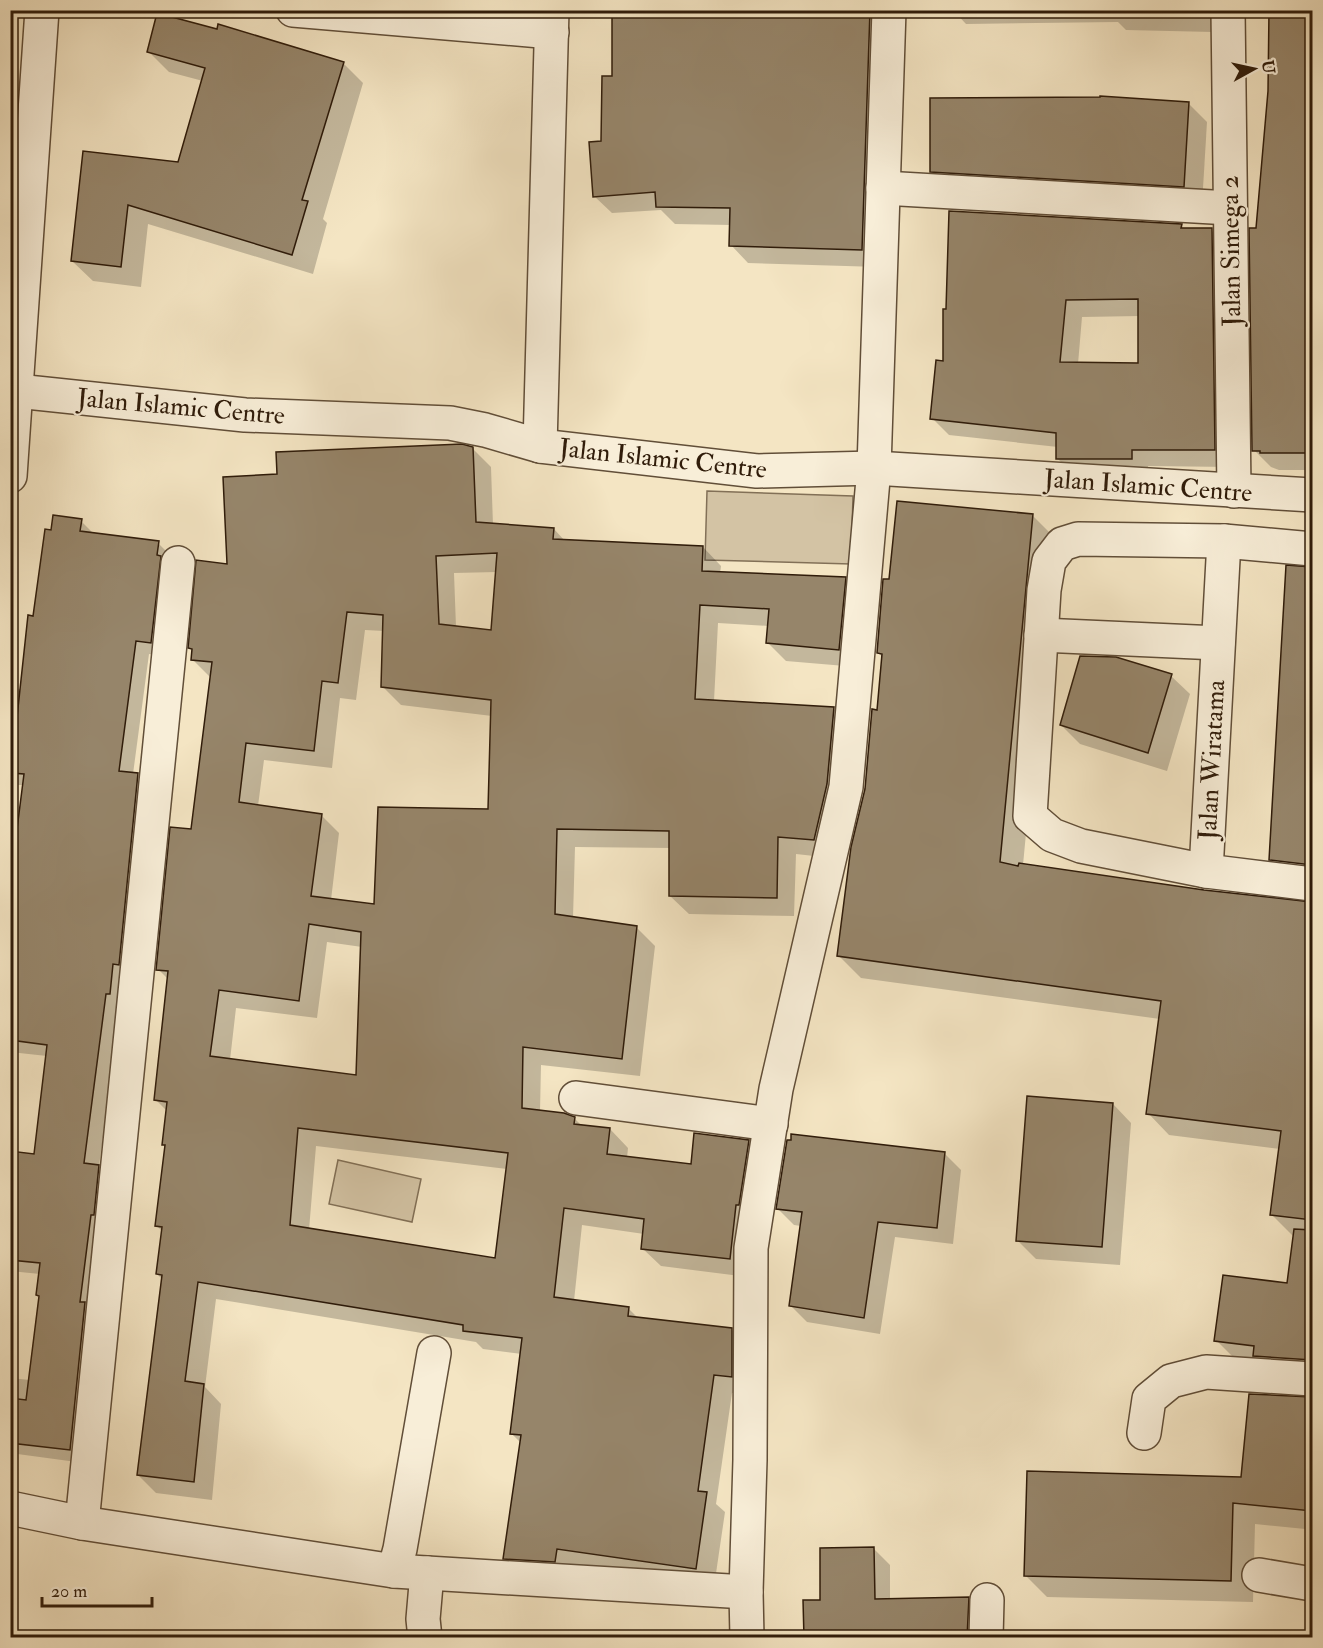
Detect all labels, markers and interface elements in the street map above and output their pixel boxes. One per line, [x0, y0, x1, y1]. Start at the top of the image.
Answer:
north arrow [1224, 39, 1284, 99]
text: U [1257, 59, 1279, 76]
street label: Jalan Simega 2 [1214, 175, 1248, 328]
street label: Jalan Islamic Centre [75, 382, 286, 432]
street label: Jalan Islamic Centre [557, 432, 769, 486]
street label: Jalan Islamic Centre [1042, 463, 1253, 509]
street label: Jalan Wiratama [1192, 679, 1232, 842]
scale bar [42, 1570, 152, 1608]
text: 20 m [51, 1580, 87, 1603]

